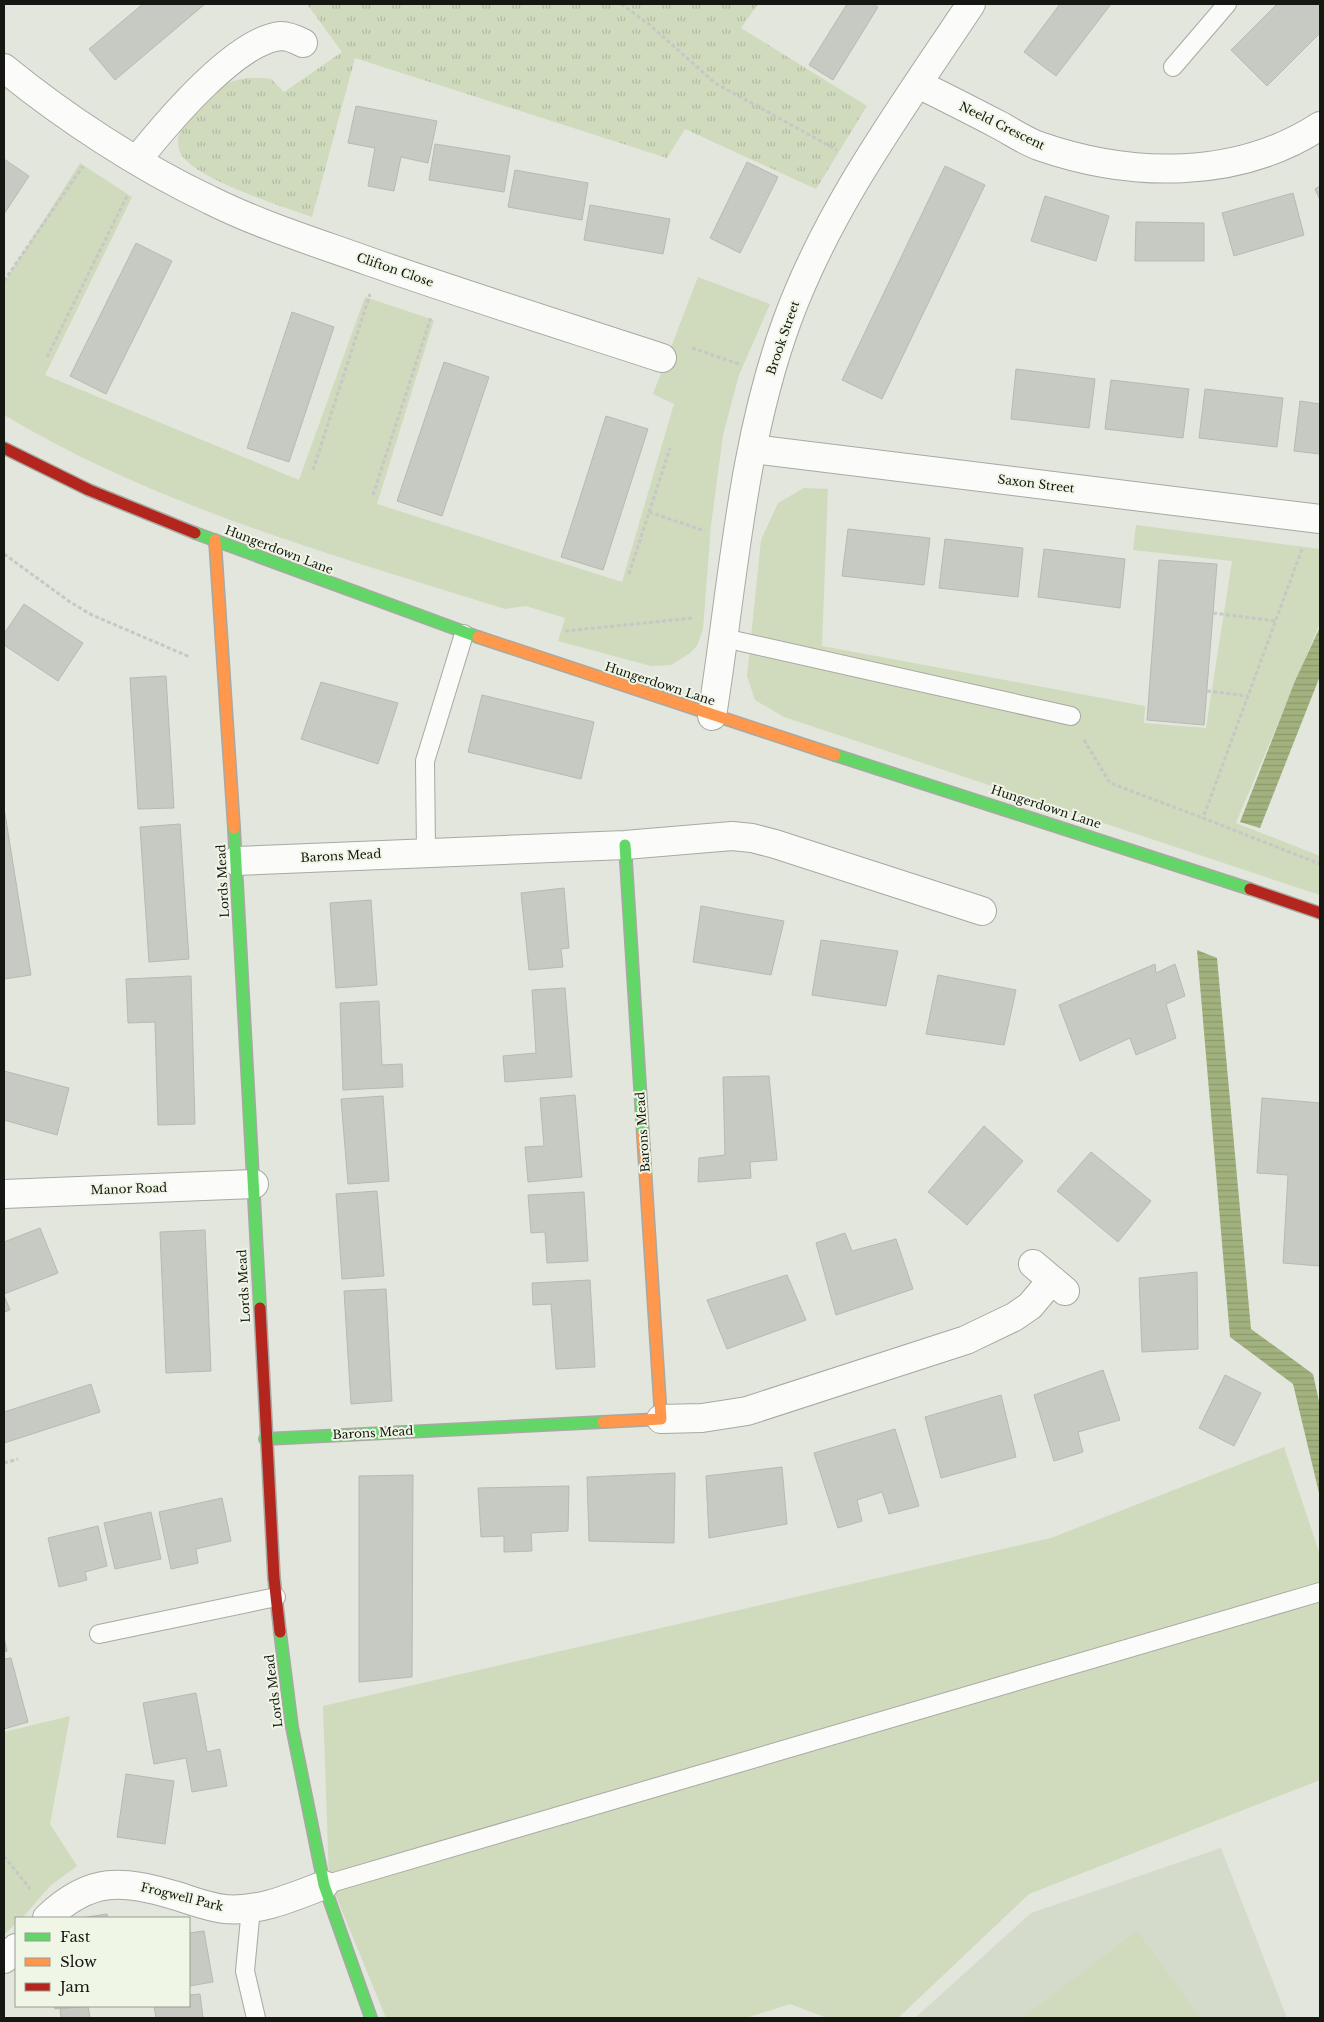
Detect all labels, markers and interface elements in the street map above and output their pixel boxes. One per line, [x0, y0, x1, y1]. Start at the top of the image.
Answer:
street label: Neeld Crescent [957, 98, 1048, 153]
street label: Clifton Close [355, 249, 436, 290]
street label: Brook Street [763, 298, 802, 377]
street label: Saxon Street [997, 471, 1076, 496]
street label: Hungerdown Lane [223, 522, 336, 577]
street label: Hungerdown Lane [603, 659, 717, 708]
street label: Hungerdown Lane [989, 782, 1103, 831]
street label: Lords Mead [213, 844, 232, 918]
street label: Barons Mead [300, 846, 382, 865]
street label: Barons Mead [632, 1091, 653, 1173]
street label: Manor Road [90, 1180, 168, 1197]
street label: Lords Mead [234, 1249, 253, 1323]
street label: Barons Mead [332, 1423, 414, 1442]
street label: Lords Mead [262, 1654, 285, 1728]
street label: Frogwell Park [139, 1879, 226, 1914]
legend [15, 1917, 190, 2007]
text: Fast [60, 1927, 91, 1946]
text: Slow [60, 1952, 97, 1971]
text: Jam [58, 1977, 90, 1996]

